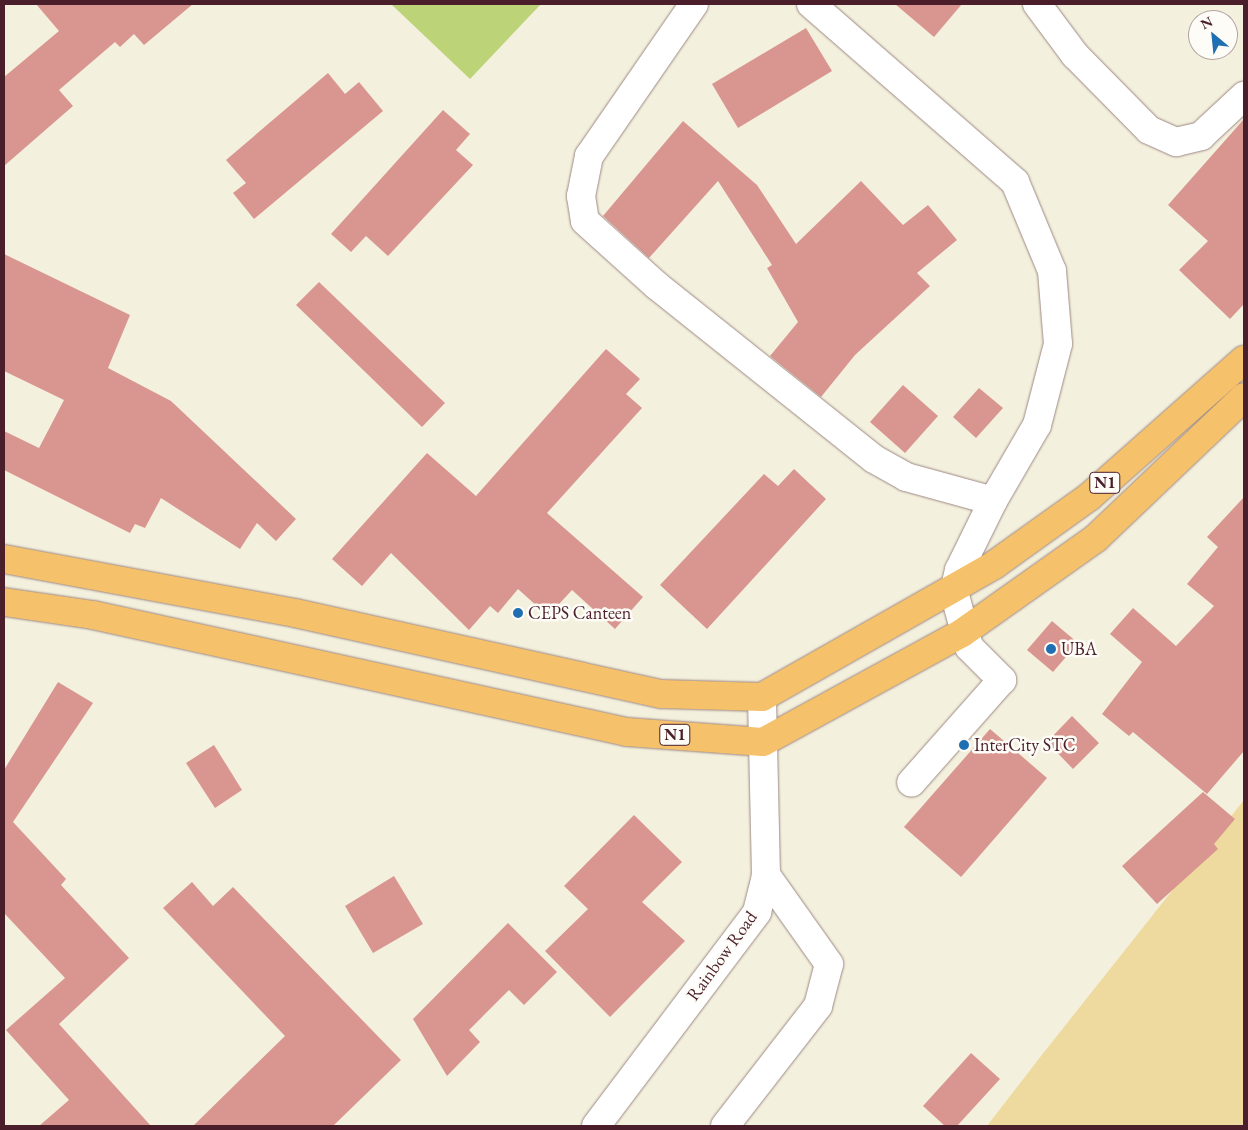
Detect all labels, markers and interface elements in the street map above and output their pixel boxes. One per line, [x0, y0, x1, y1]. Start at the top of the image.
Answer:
north arrow [1188, 10, 1238, 60]
text: N [1197, 12, 1216, 33]
road number: N1 [1089, 469, 1121, 496]
place label: CEPS Canteen [528, 602, 631, 624]
marker: CEPS Canteen [512, 607, 524, 619]
place label: UBA [1061, 638, 1097, 660]
marker: UBA [1045, 643, 1057, 655]
road number: N1 [659, 722, 691, 748]
place label: InterCity STC [974, 734, 1075, 756]
marker: InterCity STC [958, 739, 970, 751]
street label: Rainbow Road [682, 907, 762, 1005]

